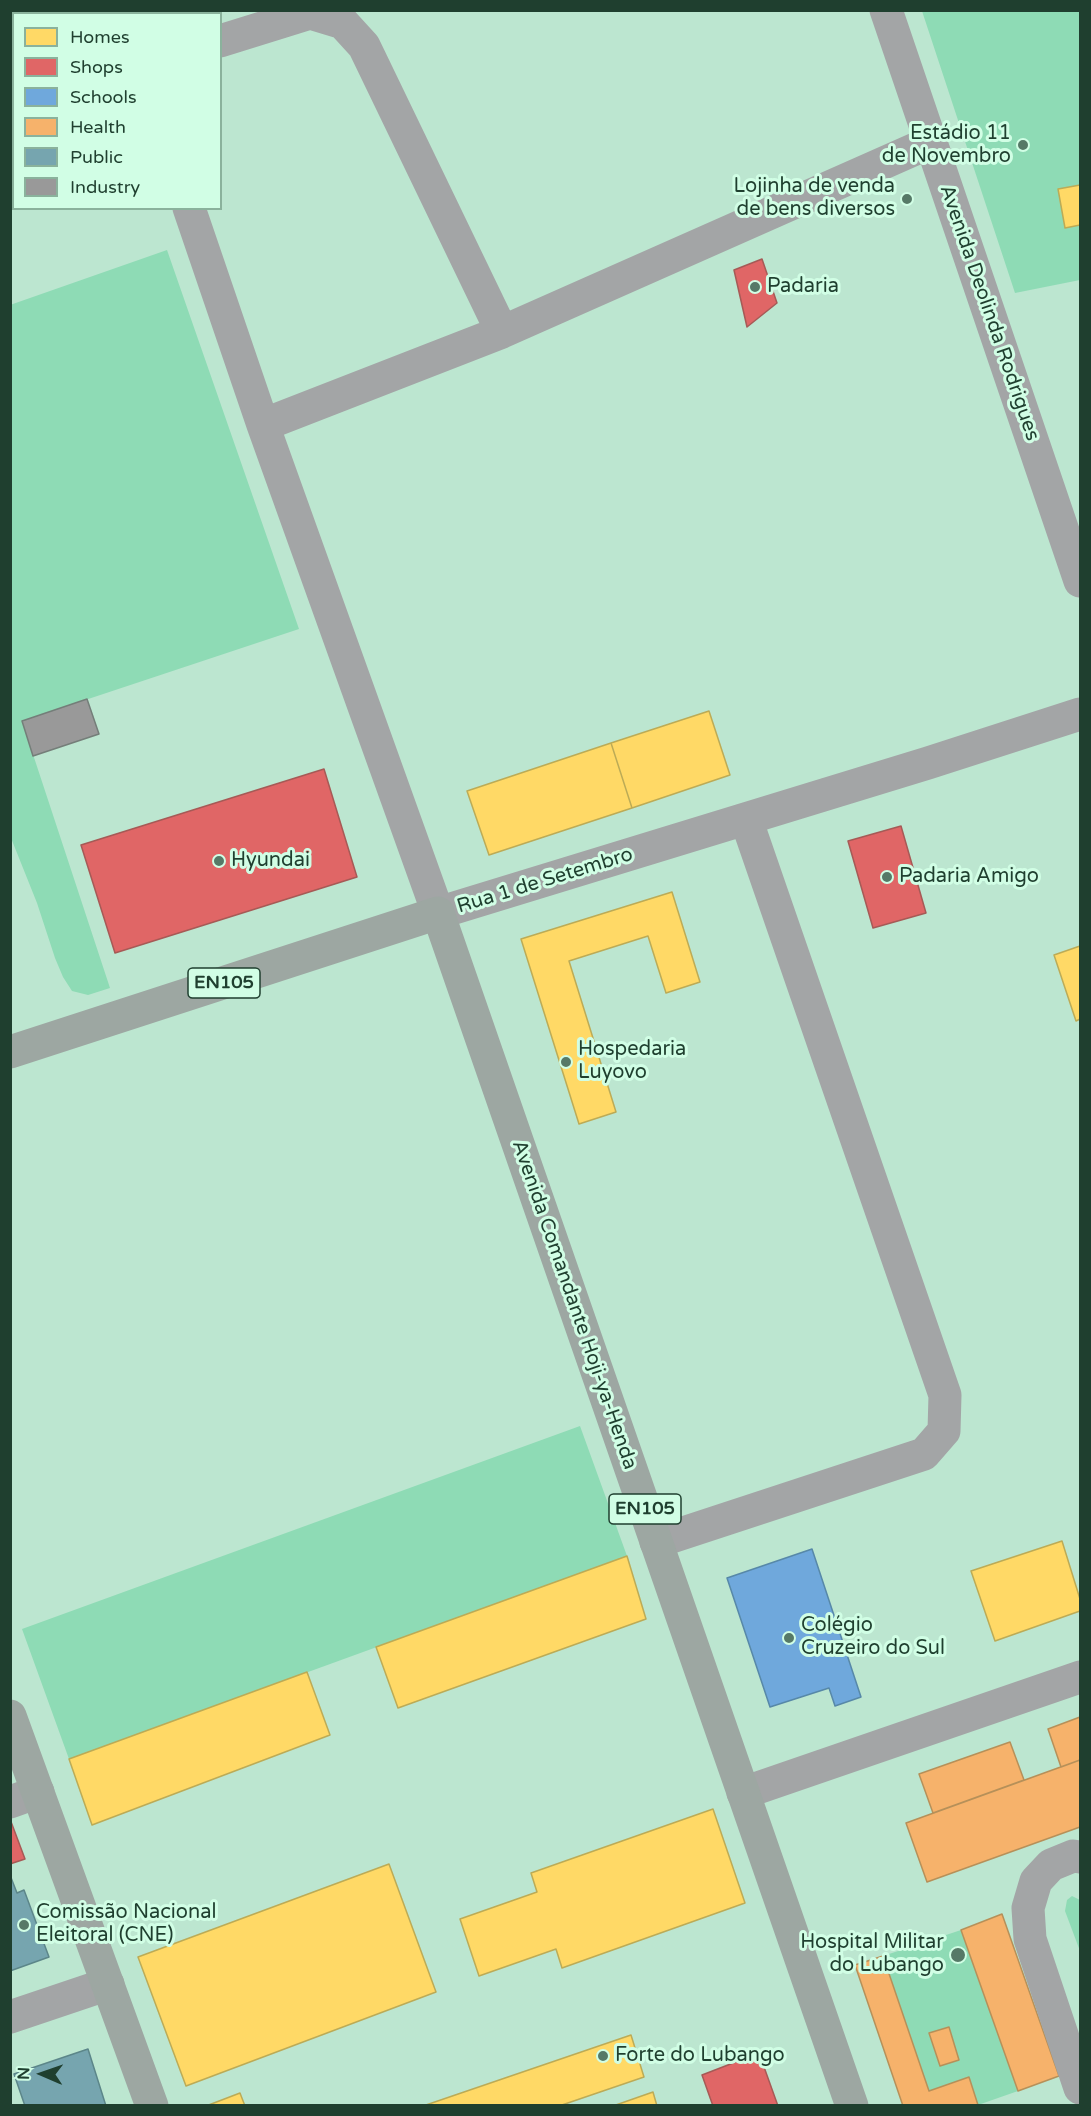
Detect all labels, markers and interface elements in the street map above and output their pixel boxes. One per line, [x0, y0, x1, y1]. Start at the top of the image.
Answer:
legend [12, 12, 222, 210]
text: Homes [70, 26, 130, 48]
text: Shops [70, 56, 123, 78]
text: Schools [70, 86, 137, 108]
text: Health [70, 116, 126, 138]
place label: Estádio 11 de Novembro [882, 122, 1011, 169]
marker: Estádio 11 de Novembro [1016, 138, 1030, 152]
text: Public [70, 146, 123, 168]
place label: Lojinha de venda de bens diversos [734, 175, 895, 222]
text: Industry [70, 176, 140, 198]
street label: Avenida Deolinda Rodrigues [934, 182, 1044, 444]
marker: Lojinha de venda de bens diversos [900, 192, 914, 206]
place label: Padaria [767, 275, 839, 299]
marker: Padaria [748, 280, 762, 294]
street label: Rua 1 de Setembro [454, 843, 636, 919]
place label: Hyundai [231, 849, 310, 873]
marker: Hyundai [212, 854, 226, 868]
place label: Padaria Amigo [899, 865, 1039, 889]
marker: Padaria Amigo [880, 870, 894, 884]
road number: EN105 [188, 968, 260, 998]
place label: Hospedaria Luyovo [578, 1038, 686, 1085]
marker: Hospedaria Luyovo [559, 1055, 573, 1069]
street label: Avenida Comandante Hoji-ya-Henda [506, 1137, 642, 1473]
road number: EN105 [609, 1494, 681, 1524]
place label: Colégio Cruzeiro do Sul [801, 1614, 945, 1661]
marker: Colégio Cruzeiro do Sul [782, 1631, 796, 1645]
place label: Comissão Nacional Eleitoral (CNE) [36, 1901, 216, 1948]
marker: Comissão Nacional Eleitoral (CNE) [17, 1918, 31, 1932]
place label: Hospital Militar do Lubango [800, 1931, 944, 1978]
marker: Hospital Militar do Lubango [949, 1946, 967, 1964]
north arrow [12, 2044, 72, 2104]
place label: Forte do Lubango [615, 2044, 785, 2068]
marker: Forte do Lubango [596, 2049, 610, 2063]
text: N [14, 2067, 34, 2080]

